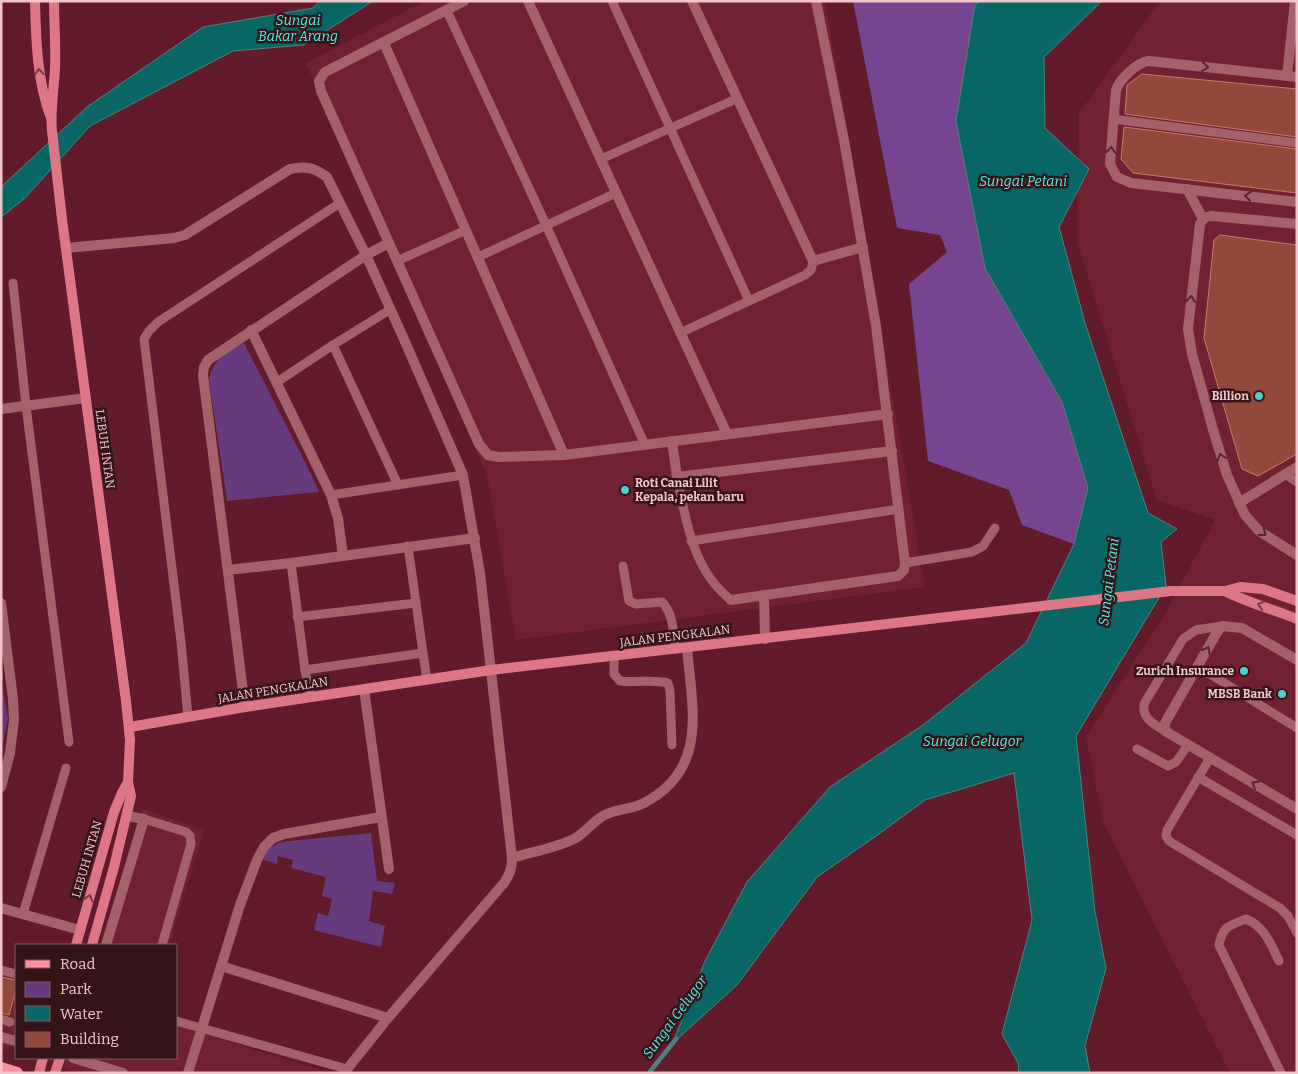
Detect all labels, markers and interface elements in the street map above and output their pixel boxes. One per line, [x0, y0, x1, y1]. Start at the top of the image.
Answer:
water label: Sungai Bakar Arang [258, 12, 338, 45]
one-way arrow [1201, 61, 1209, 72]
one-way arrow [34, 67, 45, 75]
one-way arrow [1106, 145, 1117, 153]
water label: Sungai Petani [979, 173, 1067, 190]
one-way arrow [1244, 191, 1252, 202]
one-way arrow [1185, 295, 1196, 303]
place label: Billion [1212, 389, 1249, 403]
marker: Billion [1253, 390, 1265, 402]
street label: LEBUH INTAN [93, 408, 118, 490]
one-way arrow [1217, 453, 1227, 462]
place label: Roti Canai Lilit Kepala, pekan baru [635, 476, 744, 504]
marker: Roti Canai Lilit Kepala, pekan baru [619, 484, 631, 496]
one-way arrow [1257, 528, 1266, 536]
water label: Sungai Petani [1095, 537, 1123, 627]
one-way arrow [1257, 601, 1265, 611]
street label: JALAN PENGKALAN [618, 622, 732, 650]
one-way arrow [1201, 646, 1211, 655]
place label: Zurich Insurance [1136, 664, 1234, 678]
marker: Zurich Insurance [1238, 665, 1250, 677]
street label: JALAN PENGKALAN [216, 674, 330, 706]
place label: MBSB Bank [1208, 687, 1273, 701]
marker: MBSB Bank [1276, 688, 1288, 700]
water label: Sungai Gelugor [923, 733, 1023, 750]
one-way arrow [1251, 781, 1260, 791]
street label: LEBUH INTAN [69, 818, 105, 899]
one-way arrow [84, 895, 94, 903]
legend [15, 944, 178, 1059]
text: Road [60, 955, 95, 973]
water label: Sungai Gelugor [639, 971, 712, 1062]
text: Park [60, 980, 92, 998]
text: Water [60, 1005, 103, 1023]
text: Building [60, 1030, 119, 1048]

